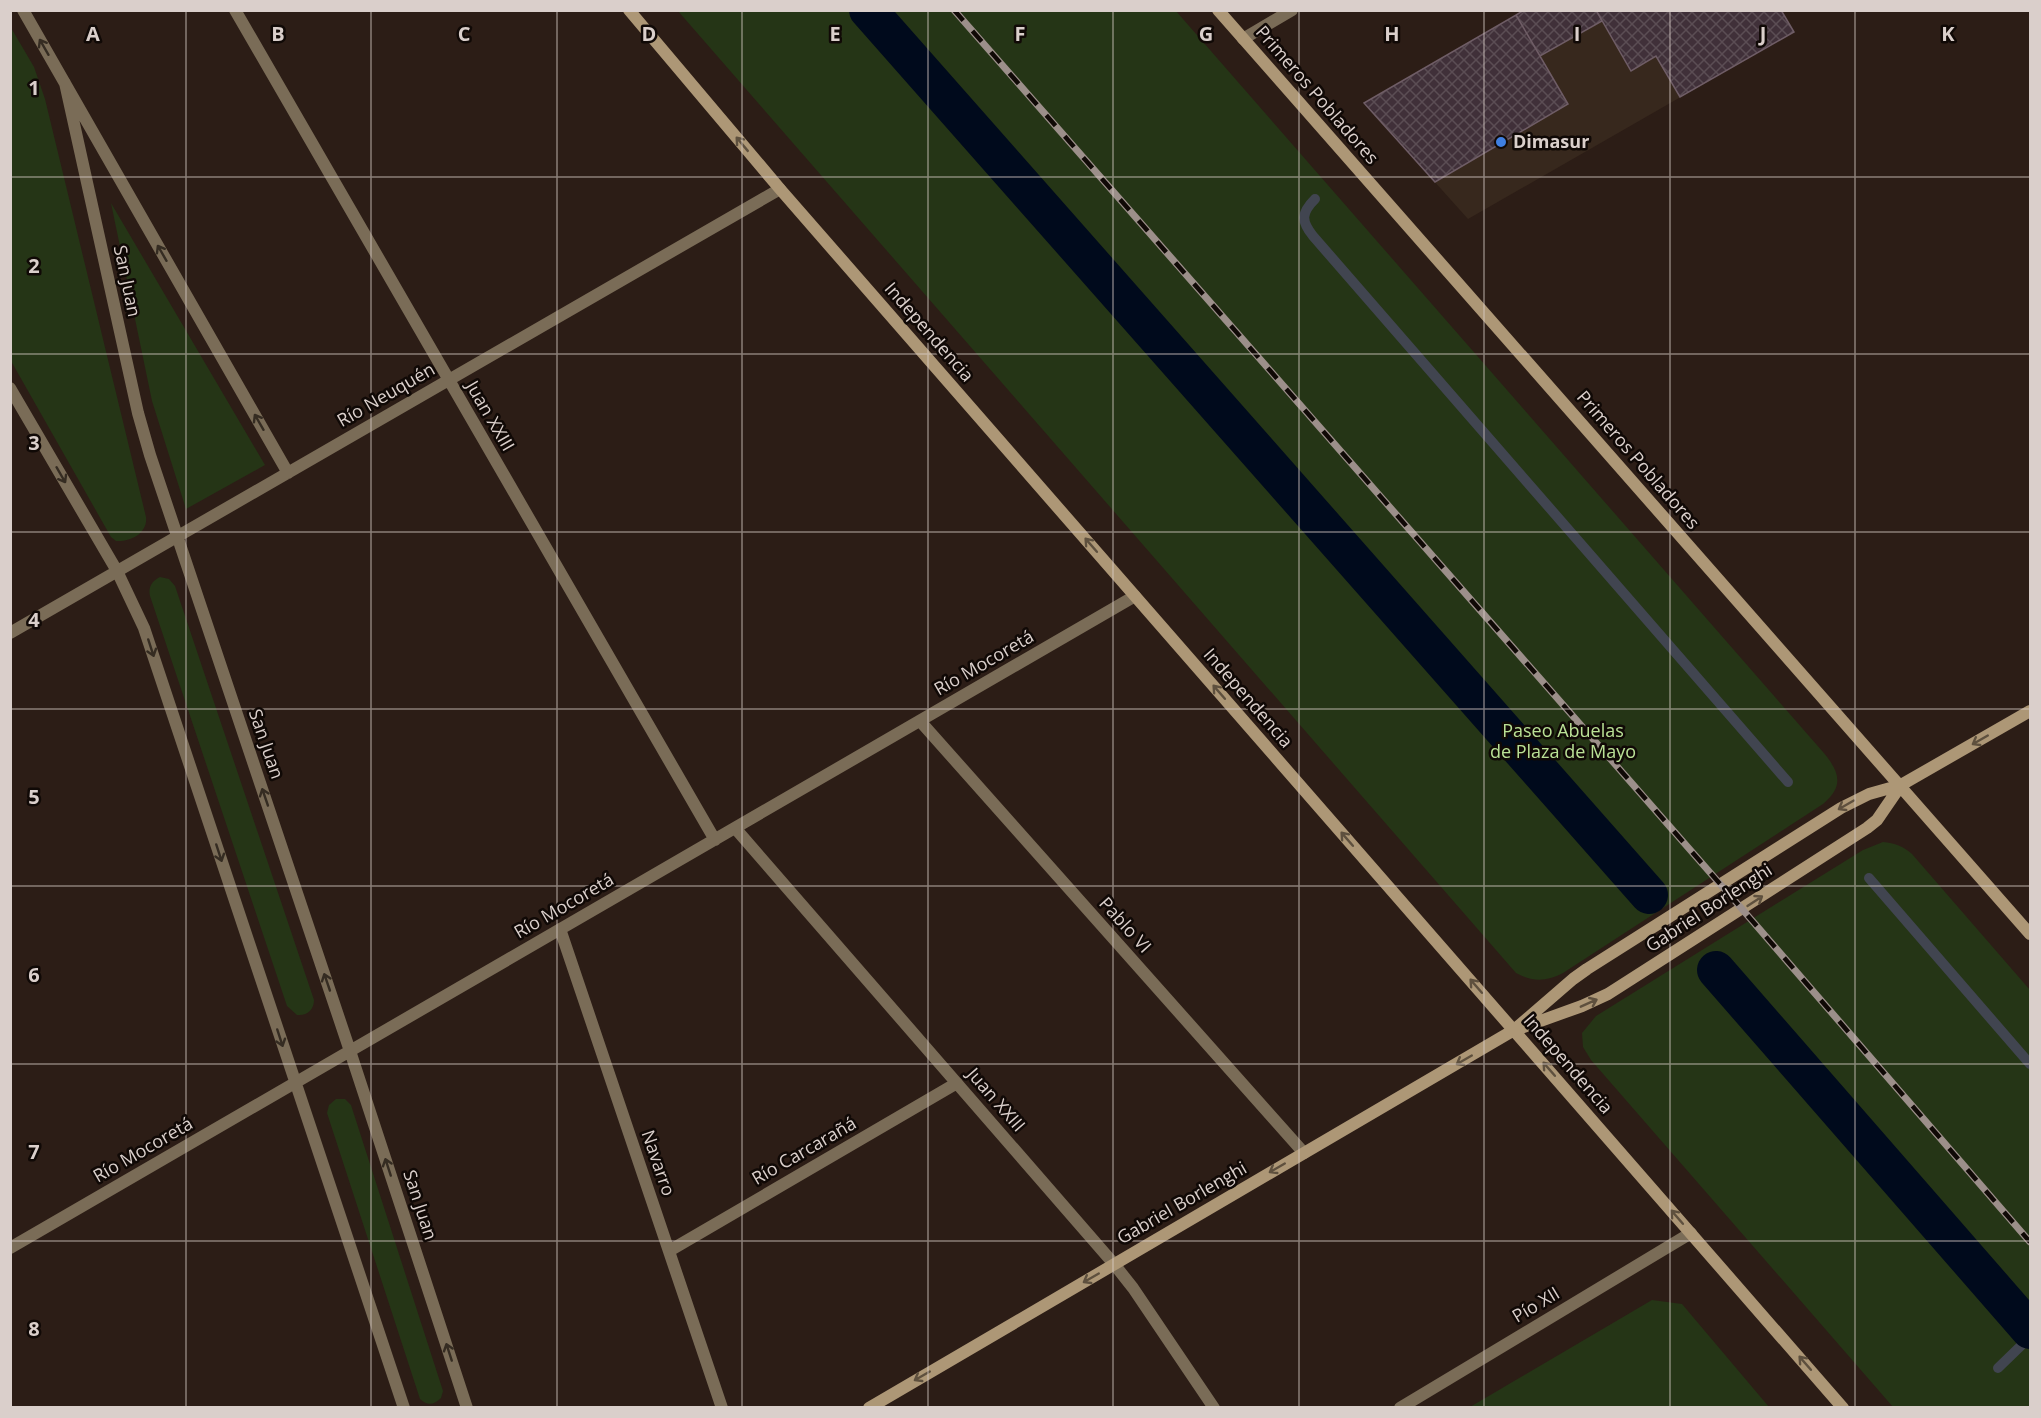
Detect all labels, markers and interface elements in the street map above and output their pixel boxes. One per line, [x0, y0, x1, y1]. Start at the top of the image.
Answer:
text: A [86, 20, 100, 47]
text: B [271, 20, 285, 47]
text: C [458, 20, 471, 47]
text: D [642, 20, 656, 47]
text: E [829, 20, 841, 47]
text: F [1015, 20, 1025, 47]
text: G [1199, 20, 1213, 47]
street label: Primeros Pobladores [1251, 20, 1385, 169]
text: H [1384, 20, 1400, 47]
text: I [1574, 20, 1580, 47]
text: J [1758, 20, 1766, 47]
text: K [1941, 20, 1955, 47]
one-way arrow [38, 39, 50, 56]
text: 1 [28, 74, 40, 101]
place label: Dimasur [1513, 129, 1589, 153]
marker: Dimasur [1494, 135, 1508, 149]
one-way arrow [735, 137, 749, 152]
street label: San Juan [109, 243, 147, 319]
one-way arrow [156, 245, 168, 262]
text: 2 [28, 252, 40, 279]
street label: Independencia [880, 276, 980, 386]
street label: Río Neuquén [332, 356, 439, 432]
street label: Juan XXIII [460, 374, 521, 455]
street label: Primeros Pobladores [1572, 385, 1706, 534]
one-way arrow [253, 414, 265, 431]
text: 3 [28, 429, 40, 456]
one-way arrow [55, 466, 67, 483]
one-way arrow [1084, 538, 1098, 553]
text: 4 [28, 606, 40, 633]
street label: Río Mocoretá [929, 624, 1038, 700]
one-way arrow [146, 638, 157, 657]
street label: Independencia [1199, 642, 1299, 752]
one-way arrow [1212, 685, 1226, 700]
street label: San Juan [244, 705, 290, 782]
park label: Paseo Abuelas de Plaza de Mayo [1490, 718, 1636, 763]
one-way arrow [1972, 734, 1989, 746]
text: 5 [28, 783, 40, 810]
one-way arrow [258, 788, 269, 807]
one-way arrow [1838, 799, 1855, 811]
one-way arrow [1340, 832, 1354, 847]
one-way arrow [214, 843, 225, 862]
street label: Gabriel Borlenghi [1641, 857, 1776, 957]
street label: Río Mocoretá [509, 867, 618, 943]
street label: Pablo VI [1094, 891, 1157, 957]
one-way arrow [1746, 894, 1763, 906]
text: 6 [28, 961, 40, 988]
one-way arrow [321, 973, 332, 992]
one-way arrow [1469, 978, 1482, 994]
one-way arrow [1579, 997, 1598, 1008]
street label: Independencia [1519, 1008, 1619, 1118]
one-way arrow [276, 1028, 287, 1047]
one-way arrow [1456, 1054, 1473, 1066]
street label: Juan XXIII [961, 1061, 1031, 1136]
one-way arrow [1542, 1062, 1556, 1077]
street label: Río Mocoretá [88, 1111, 197, 1187]
street label: Río Carcarañá [747, 1111, 860, 1190]
street label: Navarro [637, 1127, 681, 1199]
text: 7 [28, 1138, 40, 1165]
street label: Gabriel Borlenghi [1112, 1155, 1251, 1249]
one-way arrow [382, 1158, 393, 1177]
one-way arrow [1269, 1163, 1286, 1175]
street label: San Juan [398, 1166, 444, 1243]
one-way arrow [1670, 1209, 1684, 1224]
one-way arrow [1083, 1272, 1100, 1284]
street label: Pío XII [1507, 1281, 1564, 1328]
text: 8 [28, 1315, 40, 1342]
one-way arrow [443, 1343, 454, 1362]
one-way arrow [1798, 1356, 1812, 1371]
one-way arrow [914, 1371, 932, 1382]

